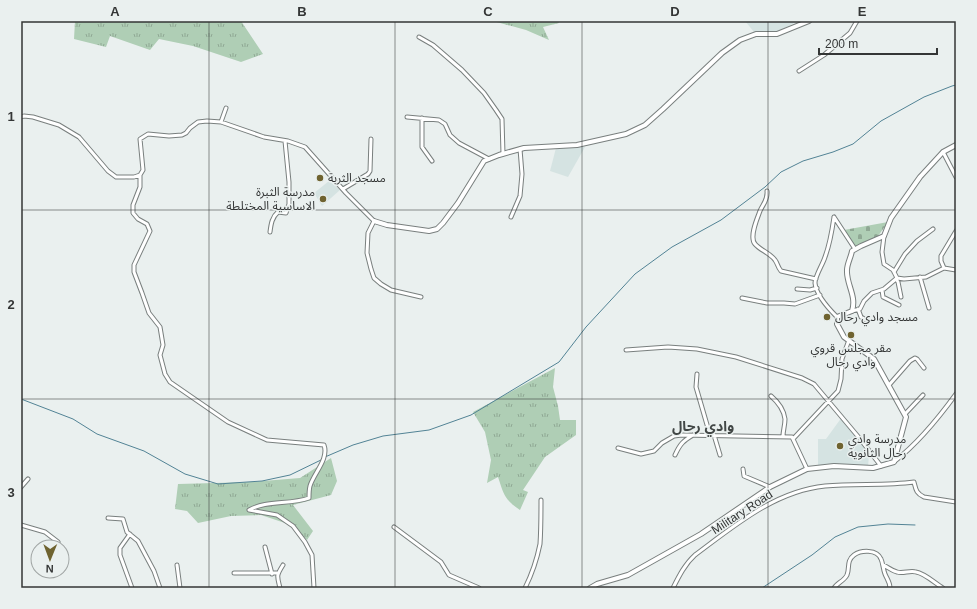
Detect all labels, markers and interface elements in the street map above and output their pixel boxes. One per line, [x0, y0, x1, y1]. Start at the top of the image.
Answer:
text: A [110, 4, 120, 19]
text: B [297, 4, 307, 19]
text: C [483, 4, 493, 19]
text: D [670, 4, 680, 19]
text: E [858, 4, 867, 19]
scale bar [819, 30, 937, 56]
text: 200 m [825, 37, 858, 51]
text: 1 [7, 109, 15, 124]
place label: مسجد الثربة [328, 171, 386, 185]
marker: مسجد الثربة [315, 173, 325, 183]
place label: مدرسة الثبرة الاساسية المختلطة [226, 185, 315, 213]
marker: مدرسة الثبرة الاساسية المختلطة [318, 194, 328, 204]
text: 2 [7, 297, 15, 312]
place label: مسجد وادي رحال [835, 310, 918, 327]
marker: مسجد وادي رحال [822, 312, 832, 322]
marker: مقر مجلس قروي وادي رحال [846, 330, 856, 340]
place label: مقر مجلس قروي وادي رحال [810, 341, 892, 372]
district label: وادي رحال [672, 418, 734, 437]
place label: مدرسة وادي رحال الثانوية [848, 432, 906, 460]
marker: مدرسة وادي رحال الثانوية [835, 441, 845, 451]
text: 3 [7, 485, 15, 500]
street label: Military Road [709, 487, 775, 537]
north arrow [30, 539, 70, 579]
text: N [46, 563, 54, 575]

